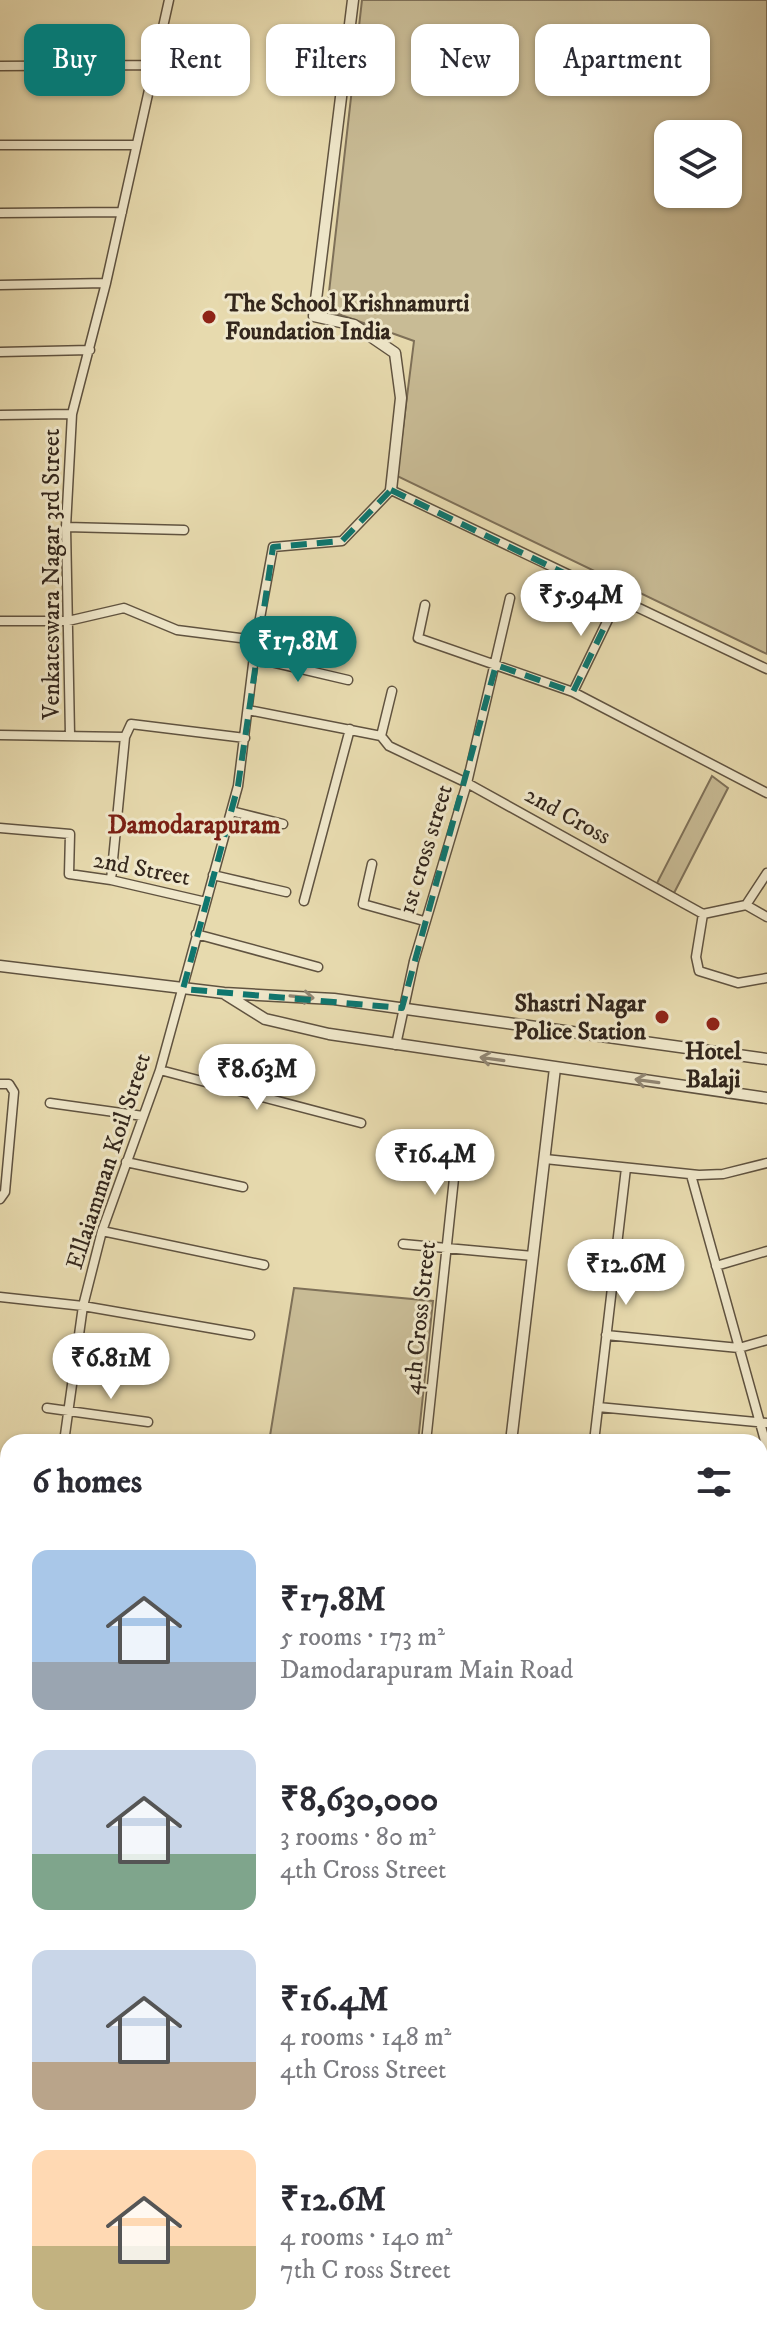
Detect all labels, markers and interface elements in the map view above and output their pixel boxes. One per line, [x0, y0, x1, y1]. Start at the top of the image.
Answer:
chip: Buy [24, 24, 125, 96]
chip: Rent [141, 24, 250, 96]
chip: Filters [266, 24, 395, 96]
chip: New [411, 24, 519, 96]
chip: Apartment [535, 24, 710, 96]
map controls [654, 120, 742, 208]
button: layers [654, 120, 742, 208]
place label: The School Krishnamurti Foundation India [224, 289, 469, 347]
marker: The School Krishnamurti Foundation India [200, 308, 218, 326]
street label: Venkateswara Nagar 3rd Street [37, 428, 67, 720]
pin: ₹5.94M [516, 570, 646, 638]
text: ₹5.94M [539, 579, 623, 612]
pin: ₹17.8M [233, 616, 363, 684]
text: ₹17.8M [258, 625, 338, 658]
street label: 2nd Cross [519, 780, 616, 852]
street label: 1st cross street [392, 781, 460, 918]
district label: Damodarapuram [107, 809, 281, 842]
street label: 2nd Street [91, 845, 193, 893]
one-way arrow [288, 989, 314, 1004]
place label: Shastri Nagar Police Station [514, 989, 647, 1047]
marker: Shastri Nagar Police Station [653, 1008, 671, 1026]
marker: Hotel Balaji [704, 1015, 722, 1033]
place label: Hotel Balaji [685, 1037, 742, 1095]
pin: ₹8.63M [192, 1044, 322, 1112]
street label: Ellaiamman Koil Street [60, 1049, 158, 1273]
one-way arrow [480, 1051, 505, 1066]
text: ₹8.63M [216, 1053, 298, 1086]
one-way arrow [635, 1073, 660, 1088]
pin: ₹16.4M [370, 1129, 500, 1197]
text: ₹16.4M [393, 1138, 477, 1171]
pin: ₹12.6M [561, 1239, 691, 1307]
street label: 4th Cross Street [397, 1240, 443, 1396]
text: ₹12.6M [585, 1248, 667, 1281]
pin: ₹6.81M [46, 1333, 176, 1401]
text: ₹6.81M [71, 1342, 151, 1375]
icon: filters [692, 1460, 736, 1504]
text: 6 homes [32, 1461, 142, 1503]
text: ₹17.8M [280, 1579, 386, 1621]
icon: home [96, 1582, 192, 1678]
text: 5 rooms · 173 m² [280, 1621, 445, 1654]
text: Damodarapuram Main Road [280, 1654, 573, 1687]
text: ₹8,630,000 [280, 1779, 438, 1821]
icon: home [96, 1782, 192, 1878]
text: 3 rooms · 80 m² [280, 1821, 436, 1854]
text: 4th Cross Street [280, 1854, 446, 1887]
text: ₹16.4M [280, 1979, 389, 2021]
icon: home [96, 1982, 192, 2078]
text: 4 rooms · 148 m² [280, 2021, 451, 2054]
text: 4th Cross Street [280, 2054, 446, 2087]
text: ₹12.6M [280, 2179, 386, 2221]
icon: home [96, 2182, 192, 2278]
text: 4 rooms · 140 m² [280, 2221, 452, 2254]
text: 7th C ross Street [280, 2254, 451, 2287]

